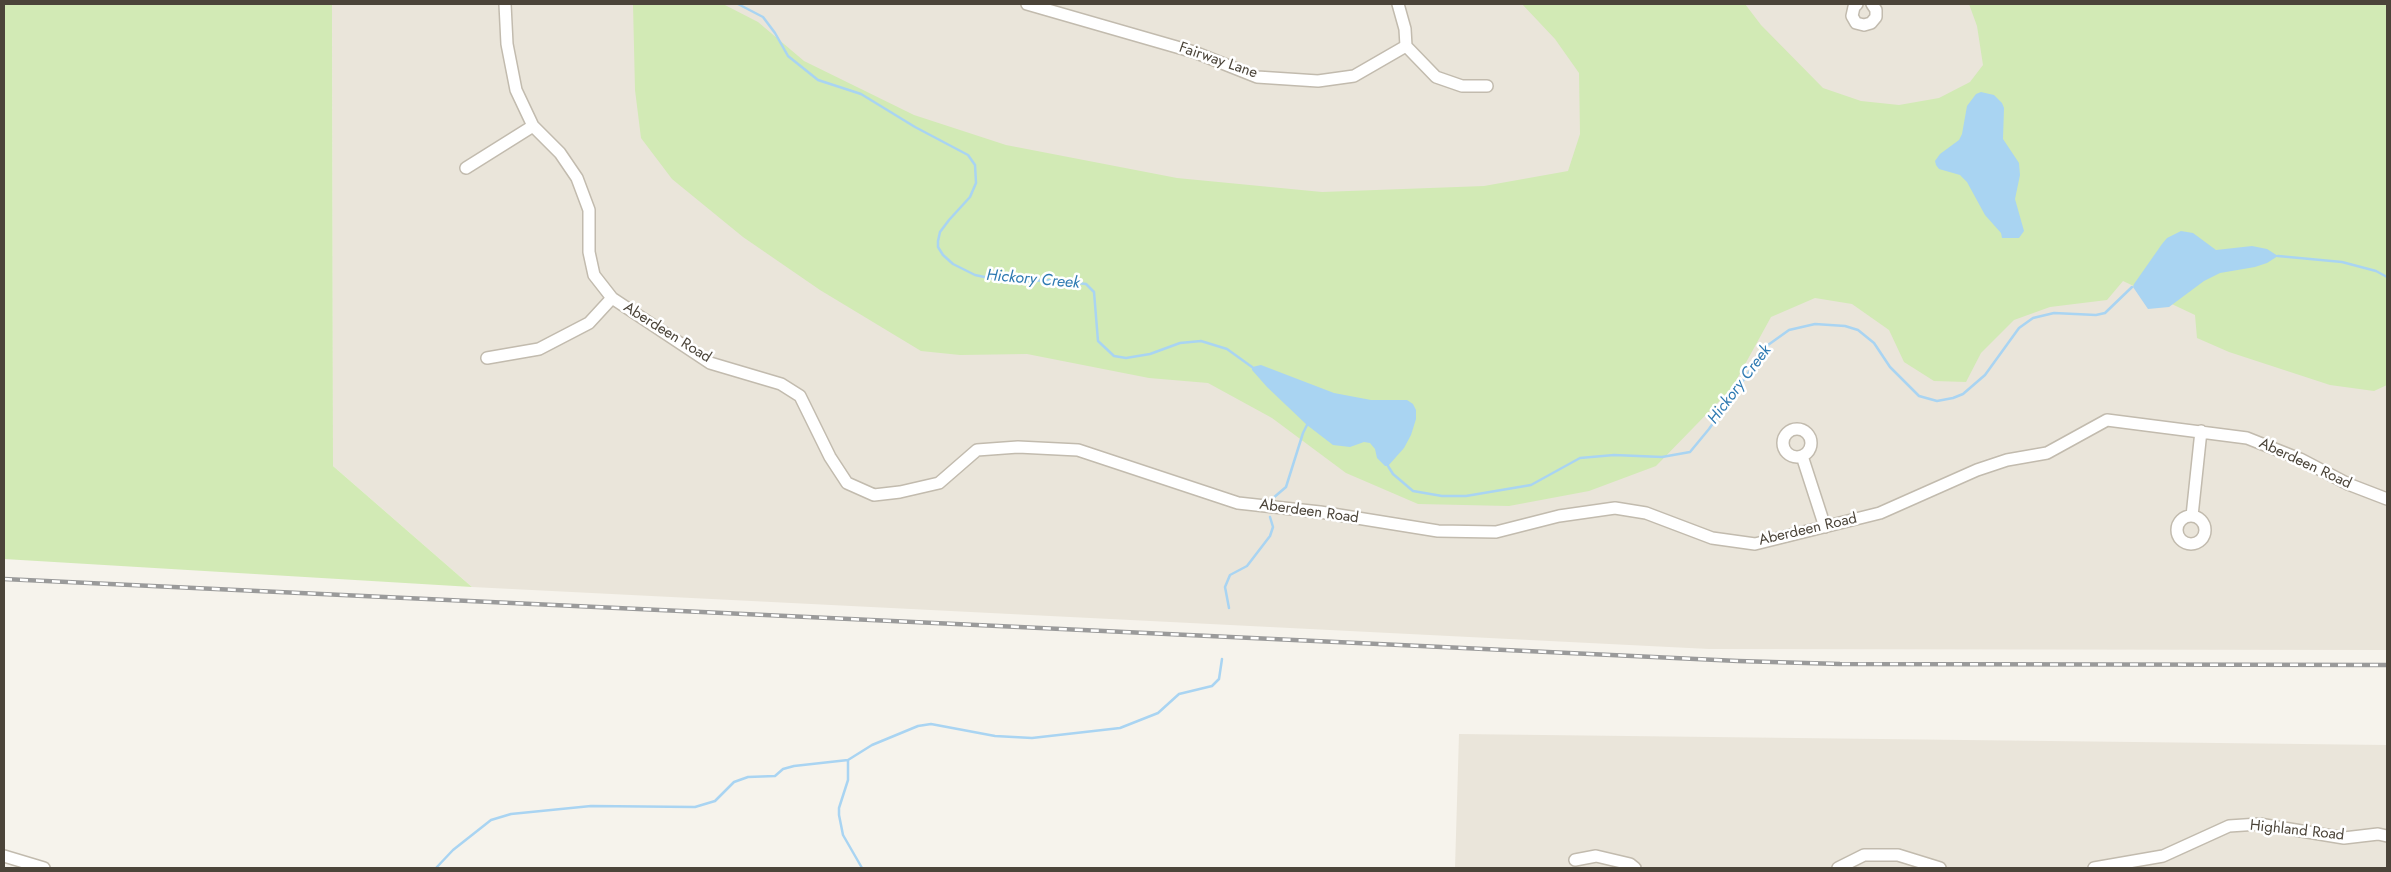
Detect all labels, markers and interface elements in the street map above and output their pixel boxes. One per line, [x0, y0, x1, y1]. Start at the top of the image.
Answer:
street label: Fairway Lane [1176, 39, 1260, 83]
water label: Hickory Creek [986, 266, 1080, 294]
street label: Aberdeen Road [620, 299, 714, 367]
water label: Hickory Creek [1704, 342, 1776, 428]
street label: Aberdeen Road [2256, 435, 2354, 493]
street label: Aberdeen Road [1258, 496, 1360, 528]
street label: Aberdeen Road [1757, 510, 1859, 550]
street label: Highland Road [2249, 817, 2345, 845]

